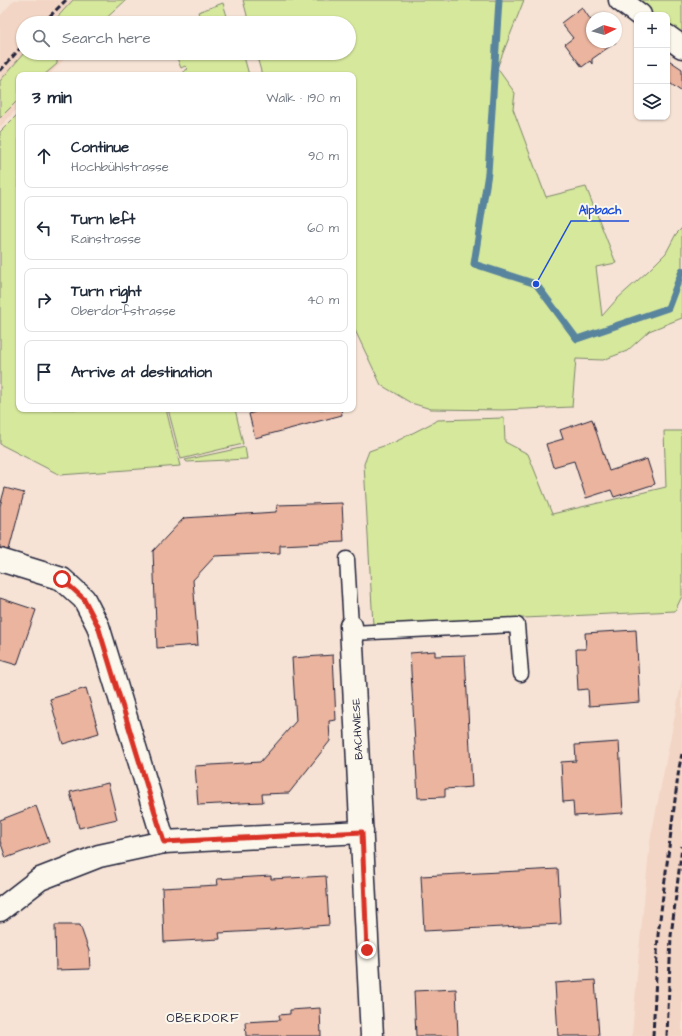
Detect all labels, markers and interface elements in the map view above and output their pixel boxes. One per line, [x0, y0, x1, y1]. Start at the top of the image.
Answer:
north arrow [586, 12, 622, 48]
map controls [634, 12, 670, 120]
button: + [634, 12, 670, 48]
search box [16, 16, 356, 60]
icon: search [30, 27, 52, 49]
text: Search here [62, 28, 151, 49]
button: − [634, 48, 670, 84]
button: layers [634, 84, 670, 120]
text: 3 min [32, 86, 72, 110]
text: Walk · 190 m [266, 89, 340, 107]
text: Continue [71, 137, 129, 158]
icon: ahead [33, 145, 55, 167]
text: 90 m [308, 147, 339, 165]
text: Hochbühlstrasse [71, 158, 169, 176]
callout: Alpbach [571, 197, 629, 221]
text: Alpbach [579, 202, 622, 220]
text: Turn left [71, 209, 135, 230]
icon: left [33, 217, 55, 239]
text: 60 m [307, 219, 339, 237]
text: Rainstrasse [71, 230, 141, 248]
text: Turn right [71, 281, 142, 302]
icon: right [33, 289, 55, 311]
text: 40 m [307, 291, 339, 309]
text: Oberdorfstrasse [71, 302, 176, 320]
icon: arrive [33, 361, 55, 383]
text: Arrive at destination [71, 362, 212, 383]
route start [53, 570, 71, 588]
street label: BACHWIESE [348, 697, 367, 760]
route end [358, 941, 376, 959]
district label: OBERDORF [167, 1010, 239, 1027]

